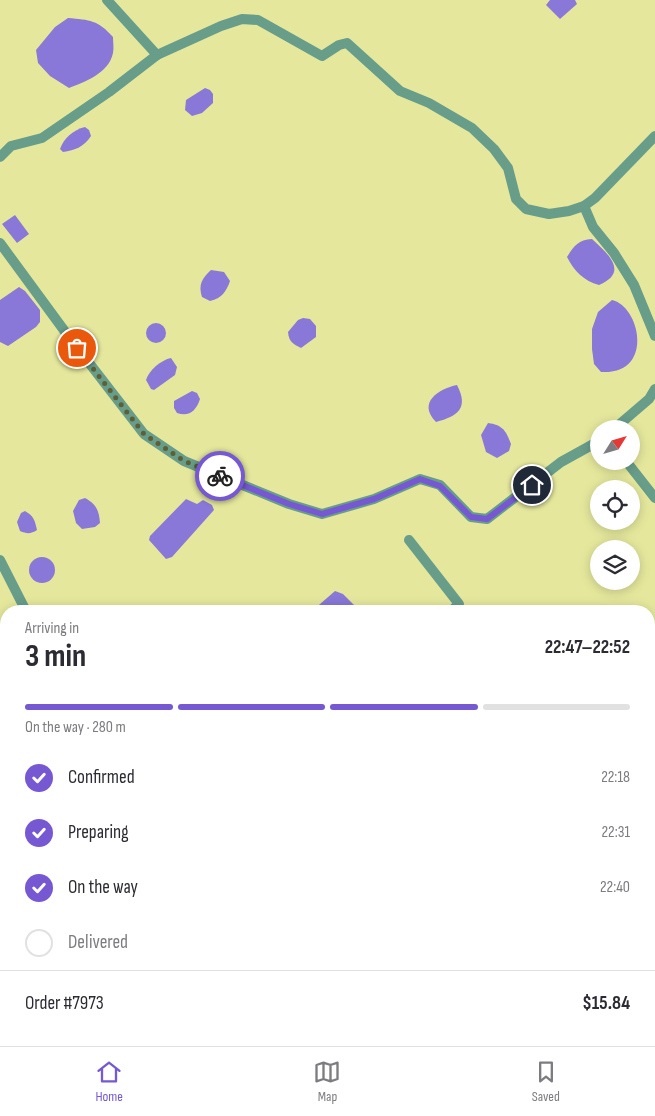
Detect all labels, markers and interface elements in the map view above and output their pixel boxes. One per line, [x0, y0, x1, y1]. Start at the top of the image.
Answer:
pin [56, 327, 98, 369]
icon: bag [63, 334, 91, 362]
north arrow [590, 420, 640, 470]
map controls [590, 420, 640, 590]
courier [195, 451, 245, 501]
icon: bike [206, 462, 234, 490]
pin [511, 464, 553, 506]
icon: home [518, 471, 546, 499]
button: locate [590, 480, 640, 530]
button: layers [590, 540, 640, 590]
text: Arriving in [25, 619, 79, 638]
text: 22:47–22:52 [545, 636, 630, 659]
text: 3 min [25, 637, 86, 676]
text: On the way · 280 m [25, 718, 126, 737]
icon: check [25, 764, 53, 792]
text: Confirmed [68, 766, 135, 789]
text: 22:18 [601, 768, 630, 787]
icon: check [25, 819, 53, 847]
text: Preparing [68, 821, 129, 844]
text: 22:31 [601, 823, 630, 842]
icon: check [25, 874, 53, 902]
text: On the way [68, 876, 138, 899]
text: 22:40 [600, 878, 630, 897]
text: Delivered [68, 931, 128, 954]
text: Order #7973 [25, 992, 104, 1015]
text: $15.84 [582, 992, 630, 1015]
tab: Home [95, 1058, 123, 1105]
tab: Map [313, 1058, 341, 1105]
tab: Saved [532, 1058, 560, 1105]

